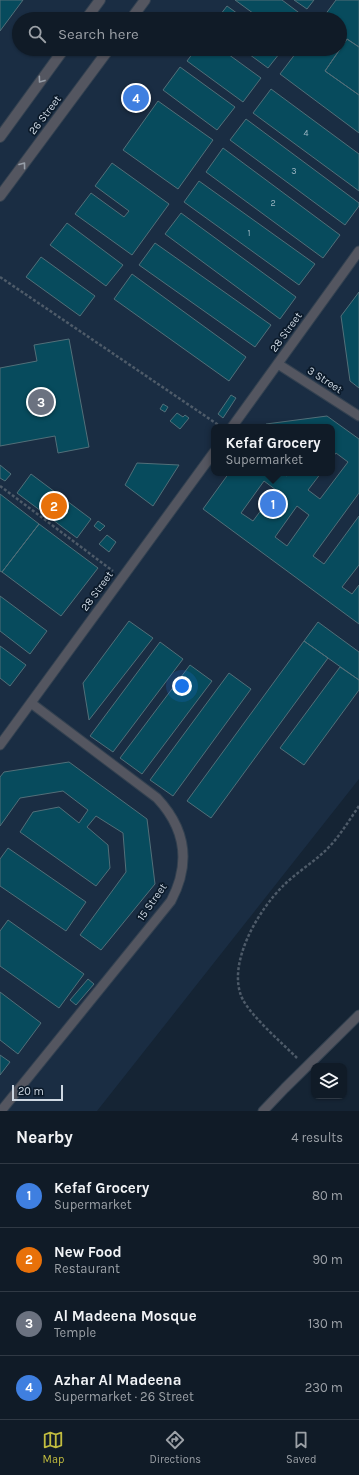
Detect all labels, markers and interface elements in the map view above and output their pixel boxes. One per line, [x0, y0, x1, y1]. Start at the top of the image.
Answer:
search box [12, 12, 347, 56]
icon: search [26, 23, 48, 45]
text: Search here [58, 25, 139, 43]
one-way arrow [39, 76, 46, 83]
pin: 4 [123, 83, 149, 113]
street label: 26 Street [26, 93, 64, 137]
house number: 4 [303, 128, 309, 138]
one-way arrow [18, 162, 25, 169]
house number: 3 [291, 166, 297, 176]
house number: 2 [270, 198, 276, 208]
house number: 1 [248, 228, 251, 238]
street label: 28 Street [267, 310, 305, 354]
street label: 3 Street [305, 364, 345, 396]
pin: 3 [28, 387, 54, 417]
popup [211, 424, 335, 476]
text: Kefaf Grocery [225, 434, 321, 452]
text: Supermarket [225, 452, 303, 467]
pin: 1 [260, 489, 286, 519]
pin: 2 [41, 491, 67, 521]
street label: 28 Street [78, 569, 116, 613]
your location [172, 676, 192, 696]
street label: 15 Street [134, 881, 170, 923]
map controls [311, 1063, 347, 1099]
button: layers [311, 1063, 347, 1099]
scale bar [12, 1083, 63, 1102]
text: 20 m [18, 1085, 44, 1098]
text: Nearby [16, 1127, 73, 1147]
text: 4 results [291, 1130, 343, 1145]
text: Kefaf Grocery [54, 1179, 149, 1197]
text: 1 [27, 1188, 31, 1203]
text: 80 m [312, 1188, 343, 1203]
text: Supermarket [54, 1197, 132, 1212]
text: New Food [54, 1243, 122, 1261]
text: 2 [25, 1252, 33, 1267]
text: 90 m [312, 1252, 343, 1267]
text: Restaurant [54, 1261, 120, 1276]
text: Al Madeena Mosque [54, 1307, 197, 1325]
text: 3 [25, 1316, 33, 1331]
text: 130 m [308, 1316, 343, 1331]
text: Temple [54, 1325, 96, 1340]
text: Azhar Al Madeena [54, 1371, 181, 1389]
text: 4 [25, 1380, 33, 1395]
text: 230 m [305, 1380, 343, 1395]
text: Supermarket · 26 Street [54, 1389, 194, 1404]
tab: Map [42, 1429, 64, 1466]
tab: Directions [149, 1429, 201, 1466]
tab: Saved [286, 1429, 317, 1466]

